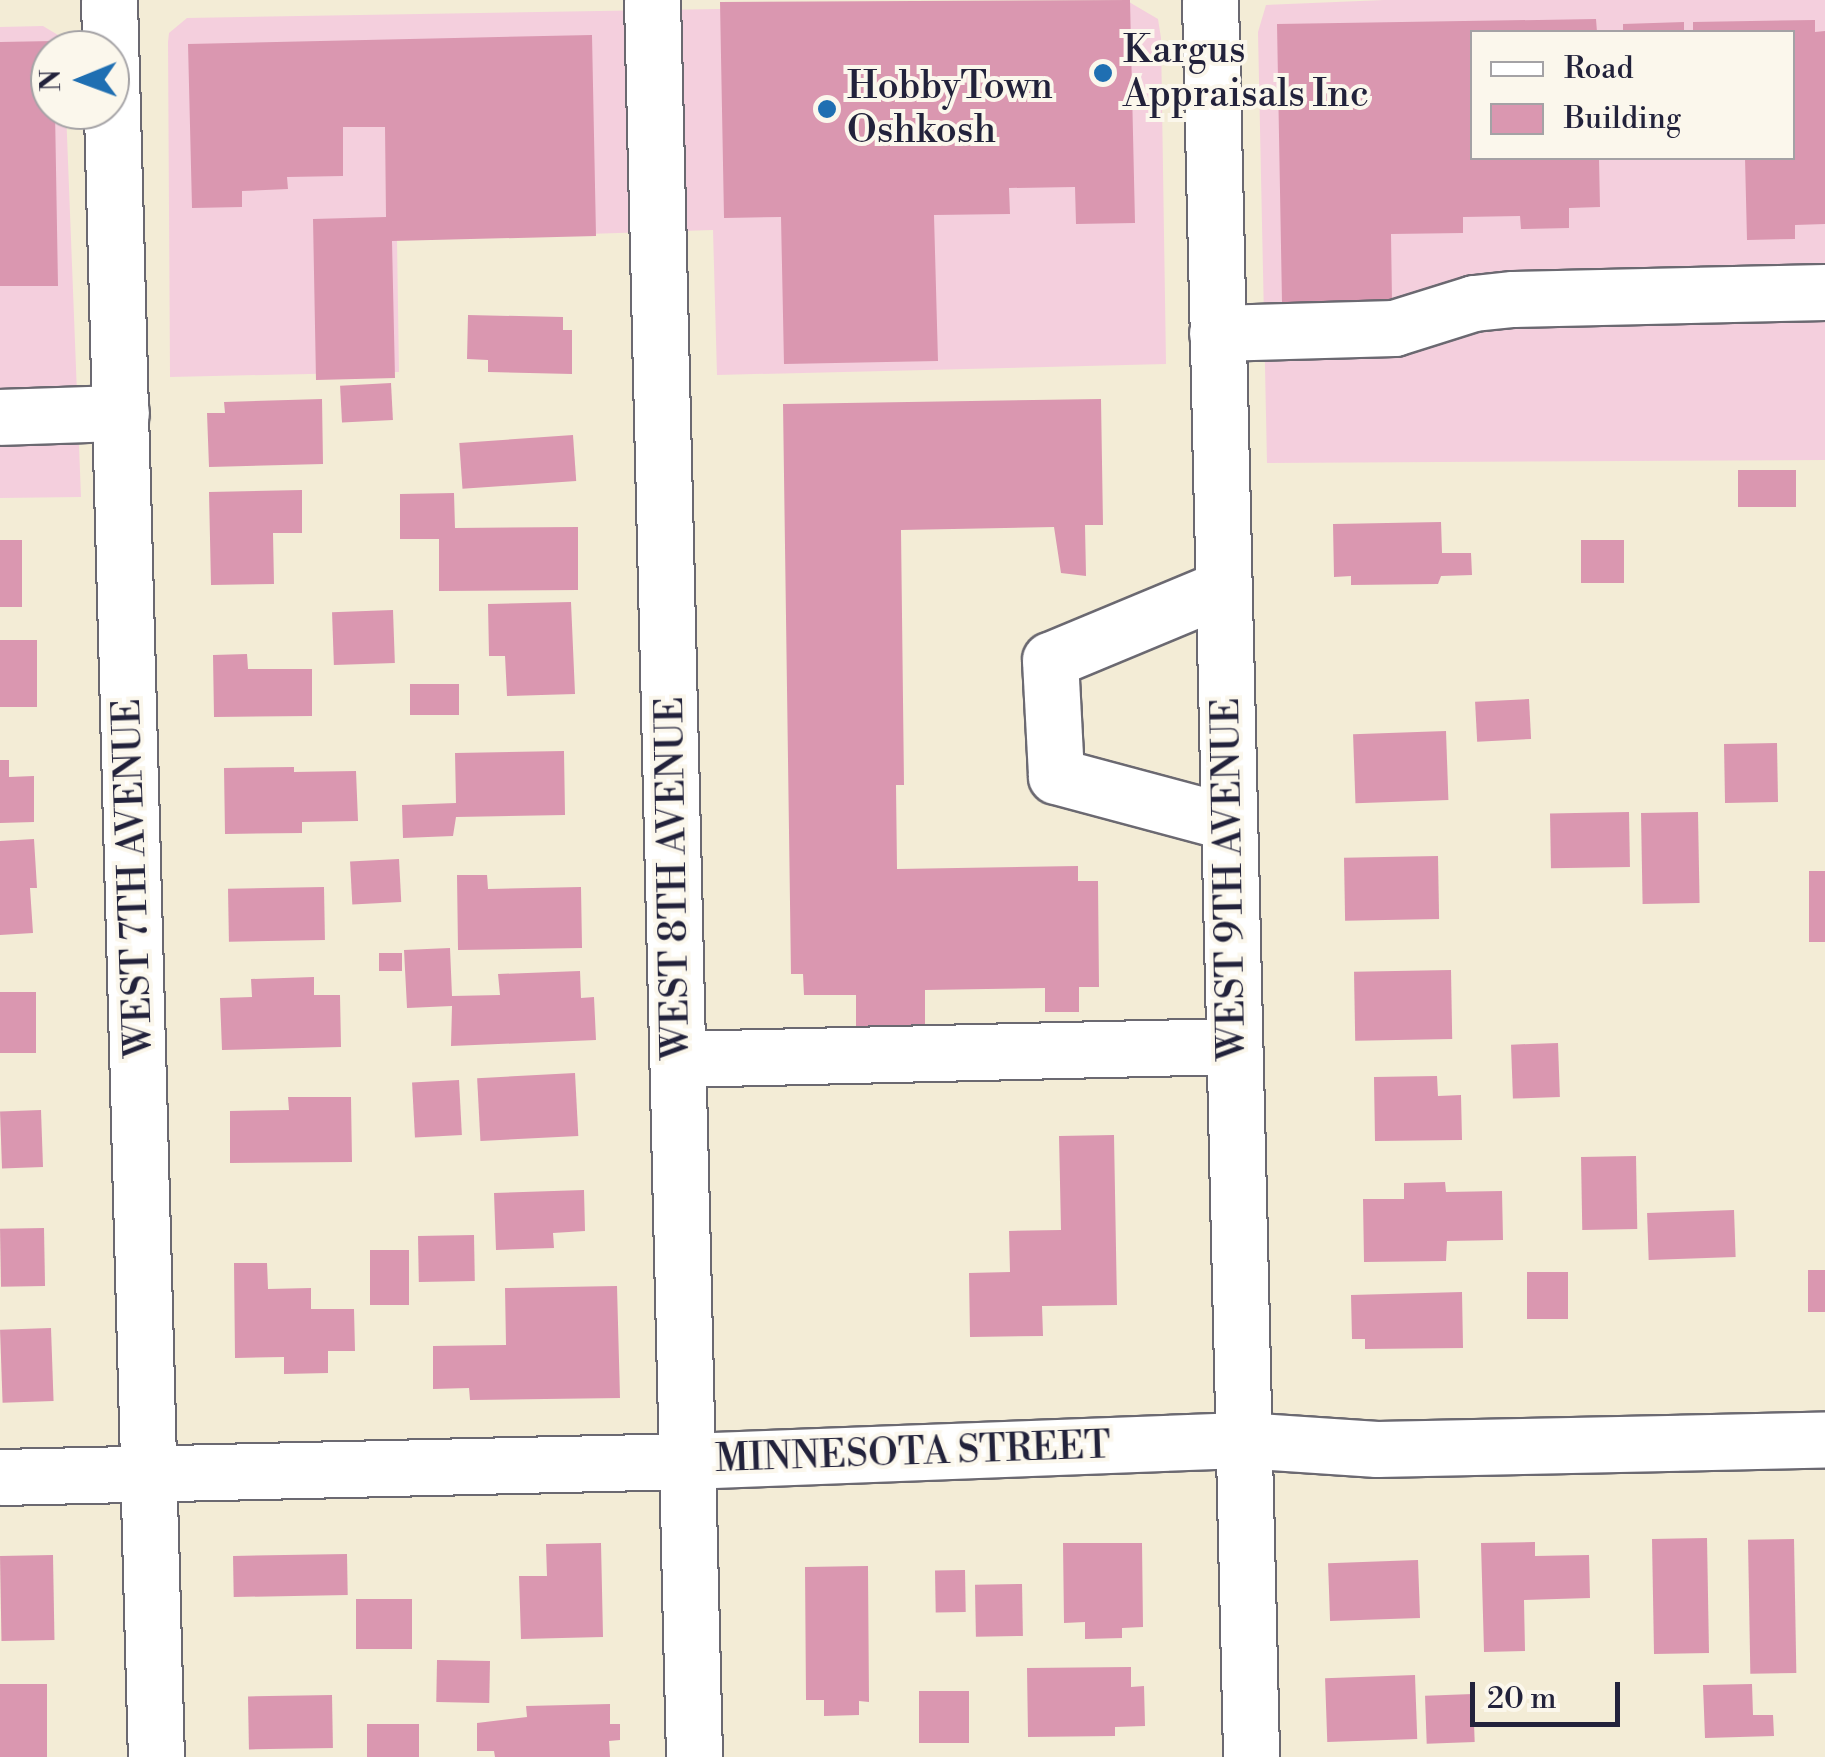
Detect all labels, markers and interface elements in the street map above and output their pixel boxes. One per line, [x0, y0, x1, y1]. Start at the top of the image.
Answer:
place label: Kargus Appraisals Inc [1123, 28, 1369, 117]
north arrow [30, 30, 130, 130]
legend [1470, 30, 1795, 160]
text: Road [1564, 50, 1634, 88]
marker: Kargus Appraisals Inc [1092, 62, 1114, 84]
place label: HobbyTown Oshkosh [847, 64, 1053, 153]
text: N [34, 69, 69, 92]
marker: HobbyTown Oshkosh [816, 98, 838, 120]
text: Building [1564, 100, 1681, 138]
street label: WEST 8TH AVENUE [648, 696, 700, 1060]
street label: WEST 9TH AVENUE [1204, 697, 1256, 1061]
street label: WEST 7TH AVENUE [105, 698, 163, 1058]
street label: MINNESOTA STREET [714, 1423, 1112, 1483]
scale bar [1475, 1662, 1625, 1724]
text: 20 m [1487, 1680, 1556, 1718]

